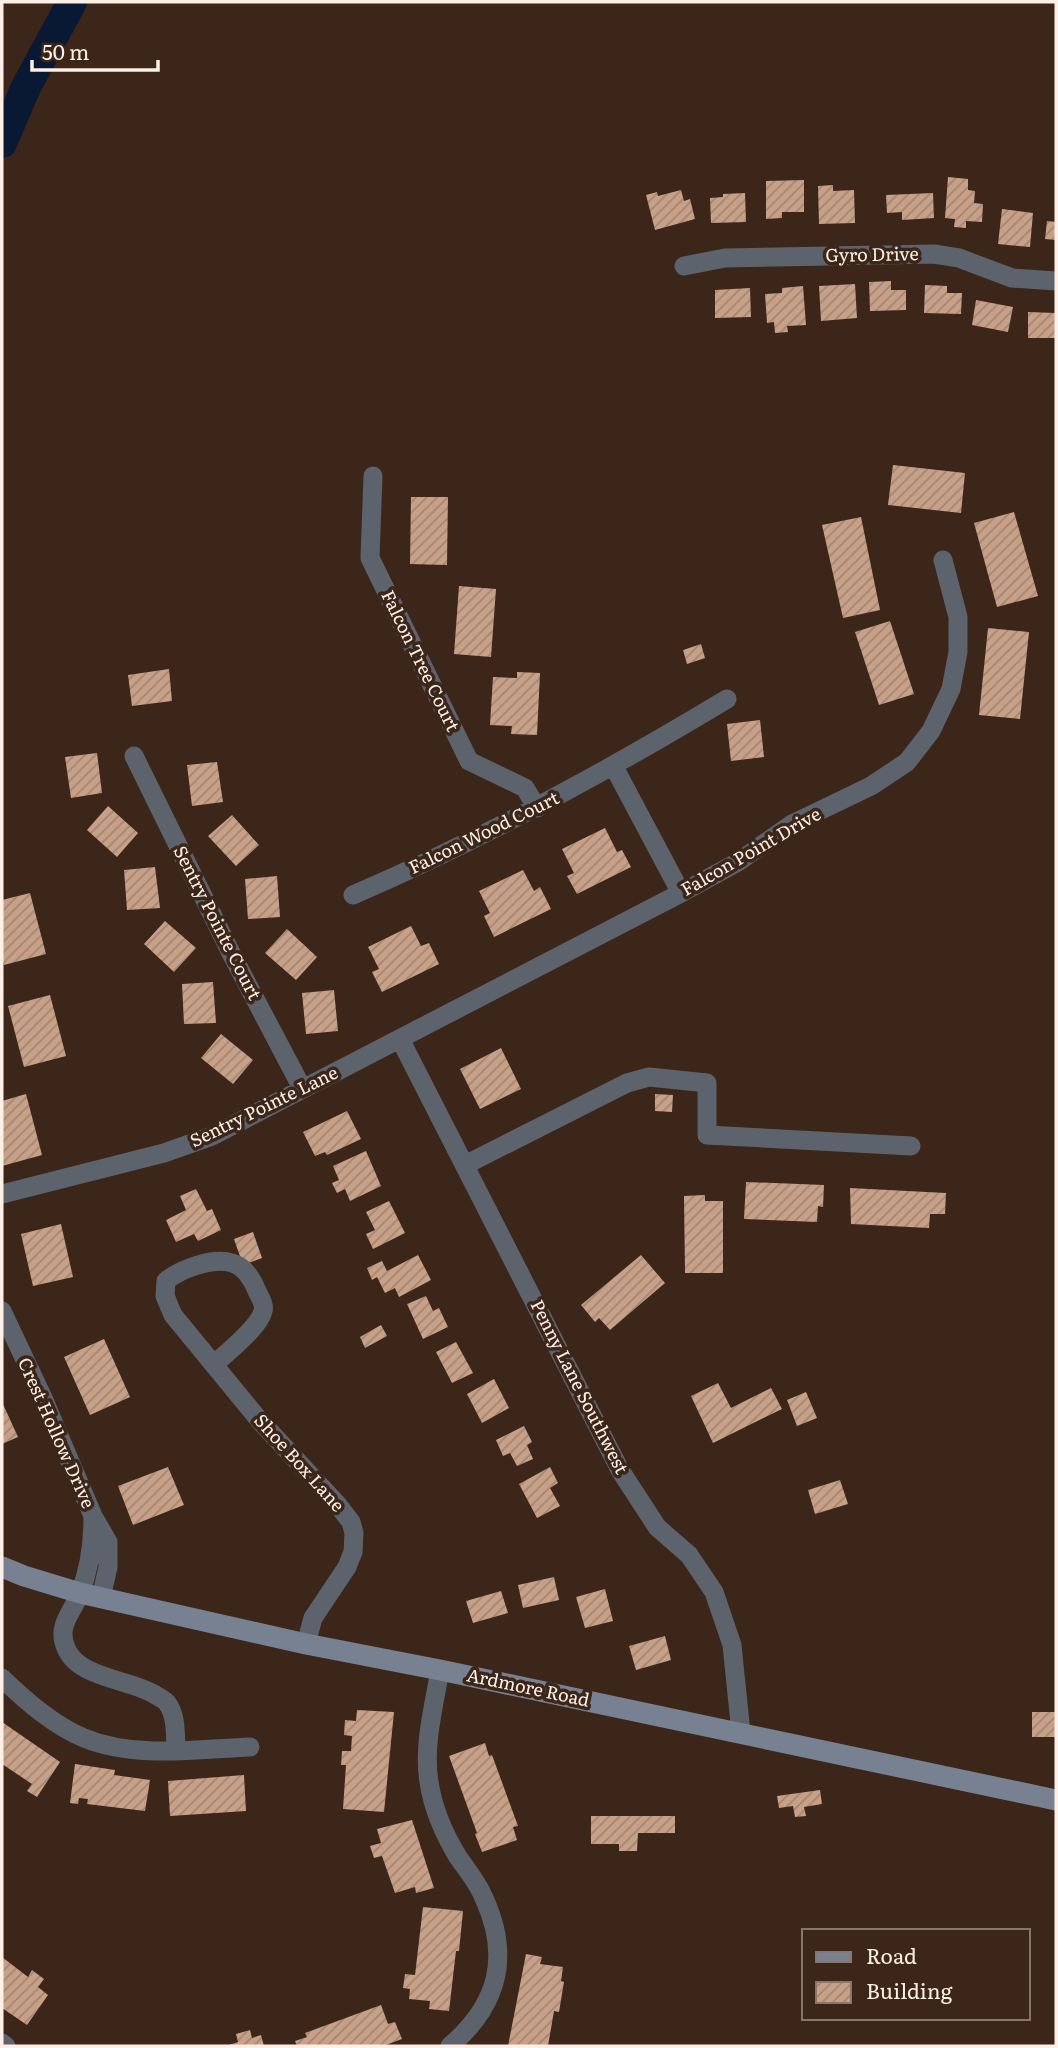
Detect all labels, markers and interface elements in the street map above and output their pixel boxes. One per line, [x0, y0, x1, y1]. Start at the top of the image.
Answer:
scale bar [32, 28, 158, 72]
text: 50 m [42, 35, 89, 66]
street label: Gyro Drive [825, 239, 919, 268]
street label: Falcon Tree Court [375, 585, 468, 736]
street label: Falcon Wood Court [403, 783, 564, 880]
street label: Falcon Point Drive [675, 800, 825, 902]
street label: Sentry Pointe Court [168, 841, 269, 1005]
street label: Sentry Pointe Lane [185, 1058, 342, 1153]
street label: Penny Lane Southwest [525, 1294, 636, 1479]
street label: Crest Hollow Drive [12, 1353, 103, 1512]
street label: Shoe Box Lane [249, 1407, 352, 1517]
street label: Ardmore Road [464, 1660, 592, 1713]
legend [802, 1929, 1030, 2020]
text: Road [866, 1939, 917, 1970]
text: Building [866, 1974, 953, 2005]

